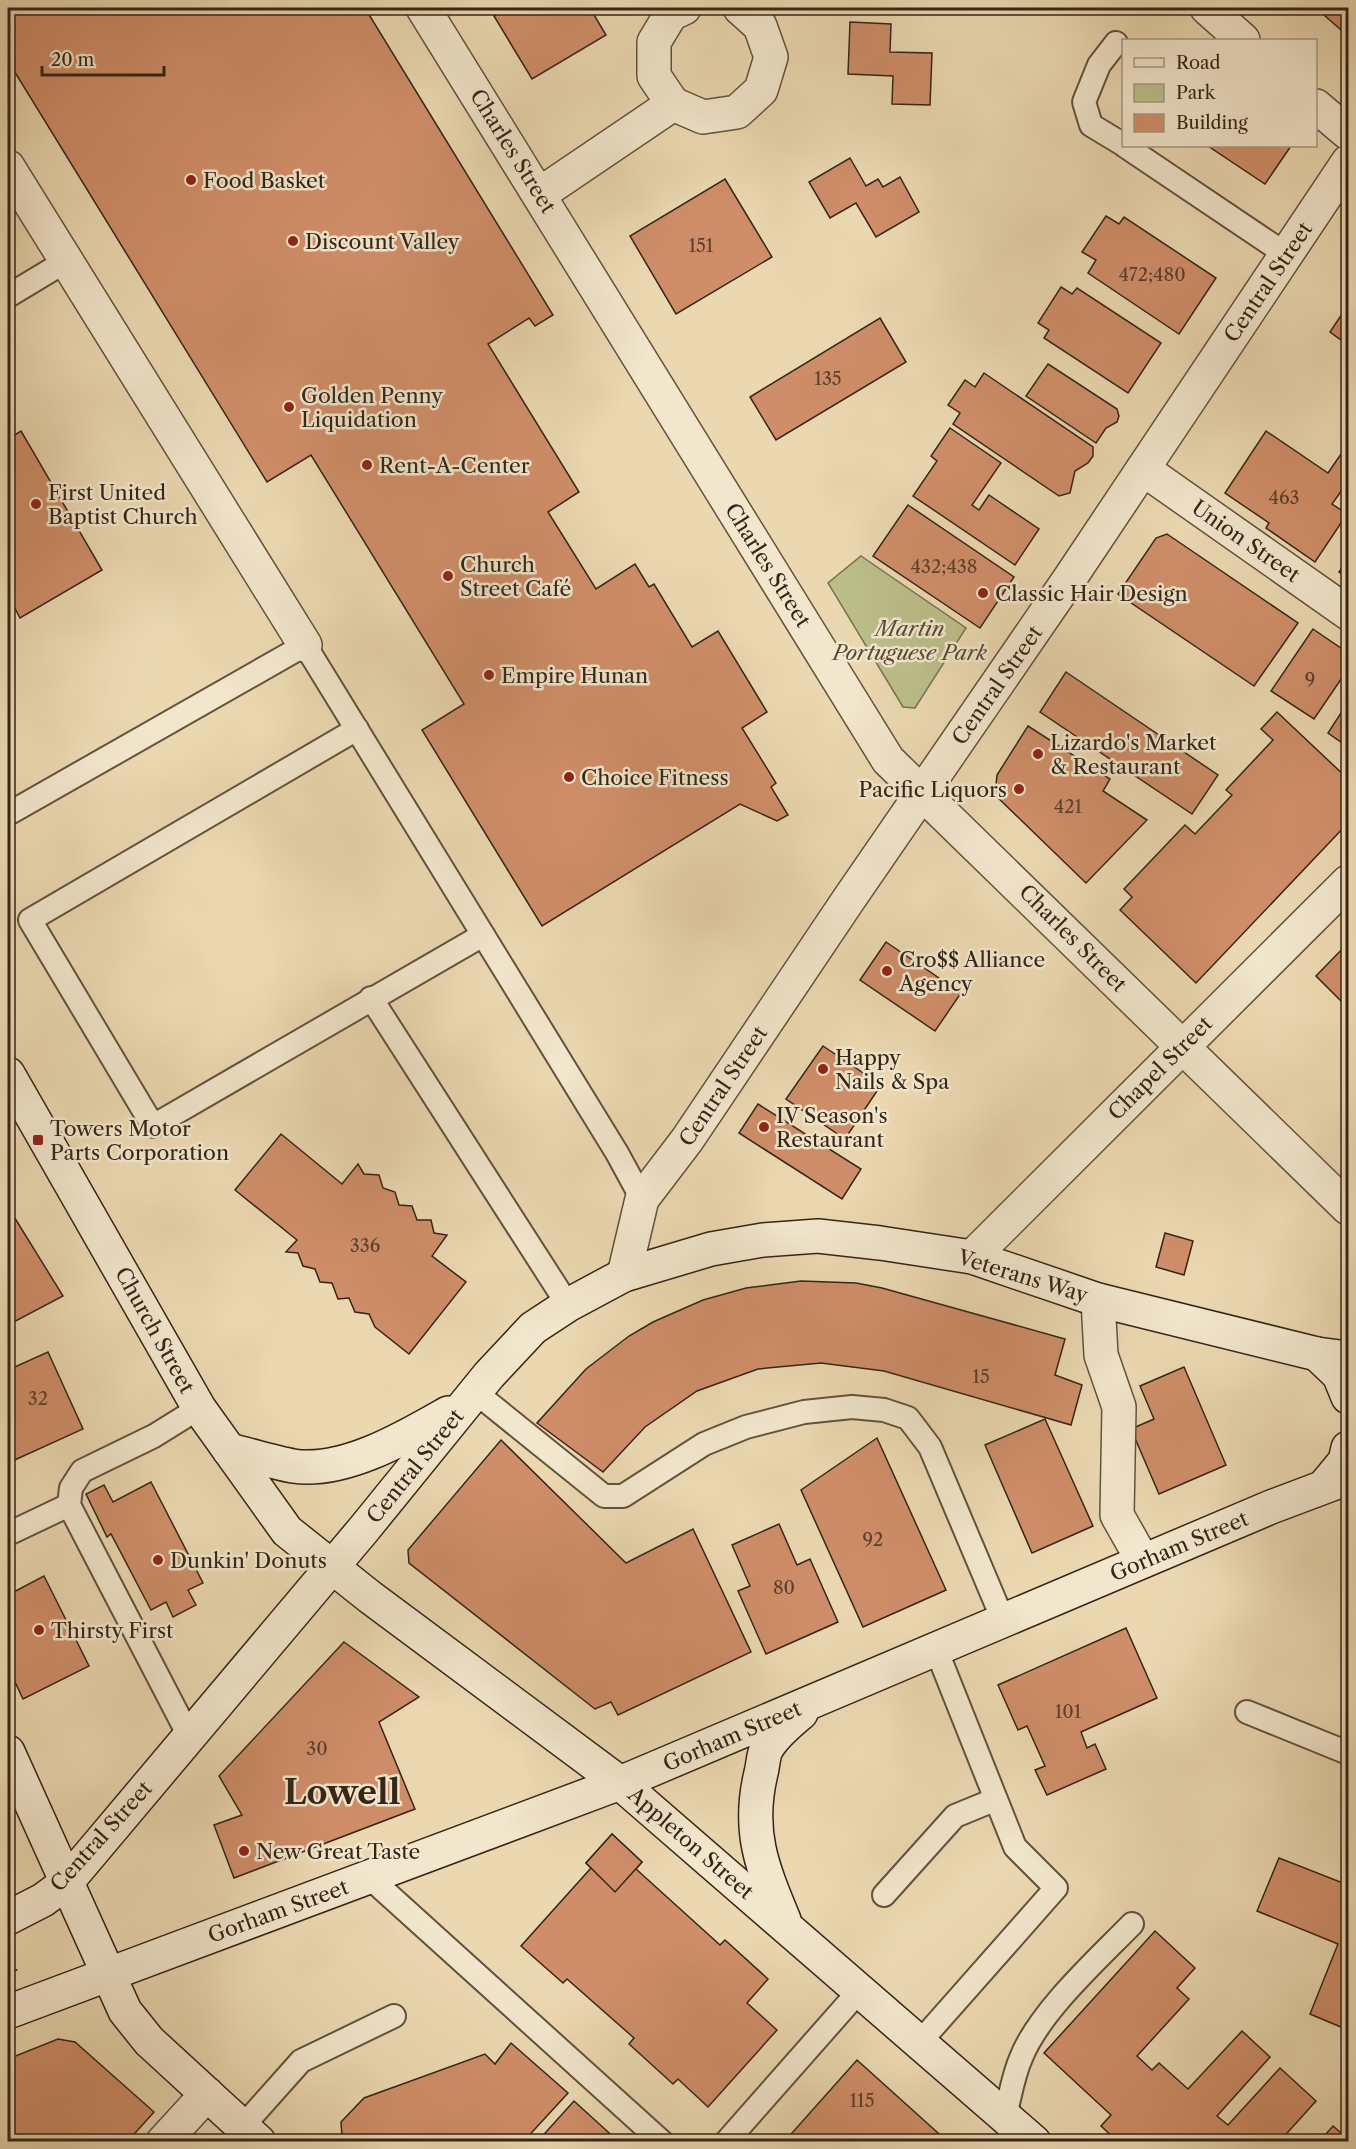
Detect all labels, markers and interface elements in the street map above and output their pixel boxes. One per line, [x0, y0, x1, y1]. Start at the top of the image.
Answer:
scale bar [42, 39, 164, 77]
legend [1122, 39, 1317, 147]
text: 20 m [51, 49, 95, 71]
text: Road [1176, 52, 1221, 74]
text: Park [1176, 82, 1217, 104]
street label: Charles Street [465, 84, 561, 218]
text: Building [1176, 112, 1248, 134]
place label: Food Basket [203, 168, 326, 193]
marker: Food Basket [184, 173, 198, 187]
street label: Central Street [1219, 217, 1318, 347]
place label: Discount Valley [305, 229, 460, 254]
marker: Discount Valley [286, 234, 300, 248]
house number: 151 [689, 235, 714, 257]
house number: 472;480 [1118, 264, 1186, 286]
house number: 135 [814, 368, 842, 390]
place label: Golden Penny Liquidation [301, 383, 443, 432]
marker: Golden Penny Liquidation [282, 400, 296, 414]
place label: Rent-A-Center [379, 453, 530, 478]
marker: Rent-A-Center [360, 458, 374, 472]
place label: First United Baptist Church [48, 480, 198, 529]
house number: 463 [1269, 487, 1299, 509]
street label: Union Street [1187, 495, 1305, 588]
marker: First United Baptist Church [29, 497, 43, 511]
street label: Charles Street [720, 498, 816, 632]
place label: Church Street Café [460, 552, 571, 601]
house number: 432;438 [911, 556, 977, 578]
marker: Church Street Café [441, 569, 455, 583]
place label: Classic Hair Design [995, 581, 1188, 606]
marker: Classic Hair Design [976, 586, 990, 600]
park label: Martin Portuguese Park [831, 616, 987, 665]
street label: Central Street [947, 620, 1048, 749]
place label: Empire Hunan [501, 663, 648, 688]
marker: Empire Hunan [482, 668, 496, 682]
house number: 9 [1305, 669, 1315, 691]
place label: Lizardo's Market & Restaurant [1050, 730, 1217, 779]
marker: Lizardo's Market & Restaurant [1031, 747, 1045, 761]
place label: Choice Fitness [581, 765, 729, 790]
marker: Choice Fitness [562, 770, 576, 784]
place label: Pacific Liquors [858, 777, 1007, 802]
marker: Pacific Liquors [1012, 782, 1026, 796]
house number: 421 [1054, 796, 1083, 818]
street label: Charles Street [1014, 879, 1132, 997]
place label: Cro$$ Alliance Agency [898, 947, 1045, 996]
marker: Cro$$ Alliance Agency [880, 964, 894, 978]
street label: Chapel Street [1103, 1011, 1217, 1125]
street label: Central Street [674, 1021, 773, 1151]
place label: Happy Nails & Spa [835, 1045, 950, 1094]
marker: Happy Nails & Spa [816, 1062, 830, 1076]
place label: IV Season's Restaurant [776, 1103, 888, 1152]
place label: Towers Motor Parts Corporation [50, 1116, 229, 1165]
marker: IV Season's Restaurant [757, 1120, 771, 1134]
marker: Towers Motor Parts Corporation [31, 1133, 45, 1147]
house number: 336 [350, 1235, 380, 1257]
street label: Veterans Way [954, 1244, 1091, 1308]
street label: Church Street [110, 1263, 200, 1398]
house number: 15 [972, 1366, 990, 1388]
house number: 32 [28, 1388, 48, 1410]
street label: Central Street [361, 1403, 469, 1528]
street label: Gorham Street [1106, 1505, 1252, 1586]
house number: 92 [863, 1529, 883, 1551]
place label: Dunkin' Donuts [170, 1548, 327, 1573]
marker: Dunkin' Donuts [151, 1553, 165, 1567]
house number: 80 [773, 1577, 795, 1599]
place label: Thirsty First [51, 1618, 174, 1643]
marker: Thirsty First [32, 1623, 46, 1637]
street label: Gorham Street [659, 1695, 805, 1776]
house number: 101 [1055, 1701, 1082, 1723]
house number: 30 [306, 1738, 328, 1760]
district label: Lowell [284, 1772, 400, 1813]
street label: Central Street [45, 1775, 157, 1896]
street label: Appleton Street [622, 1781, 759, 1905]
place label: New Great Taste [256, 1839, 420, 1864]
marker: New Great Taste [237, 1844, 251, 1858]
street label: Gorham Street [204, 1874, 352, 1948]
house number: 115 [850, 2090, 874, 2112]

